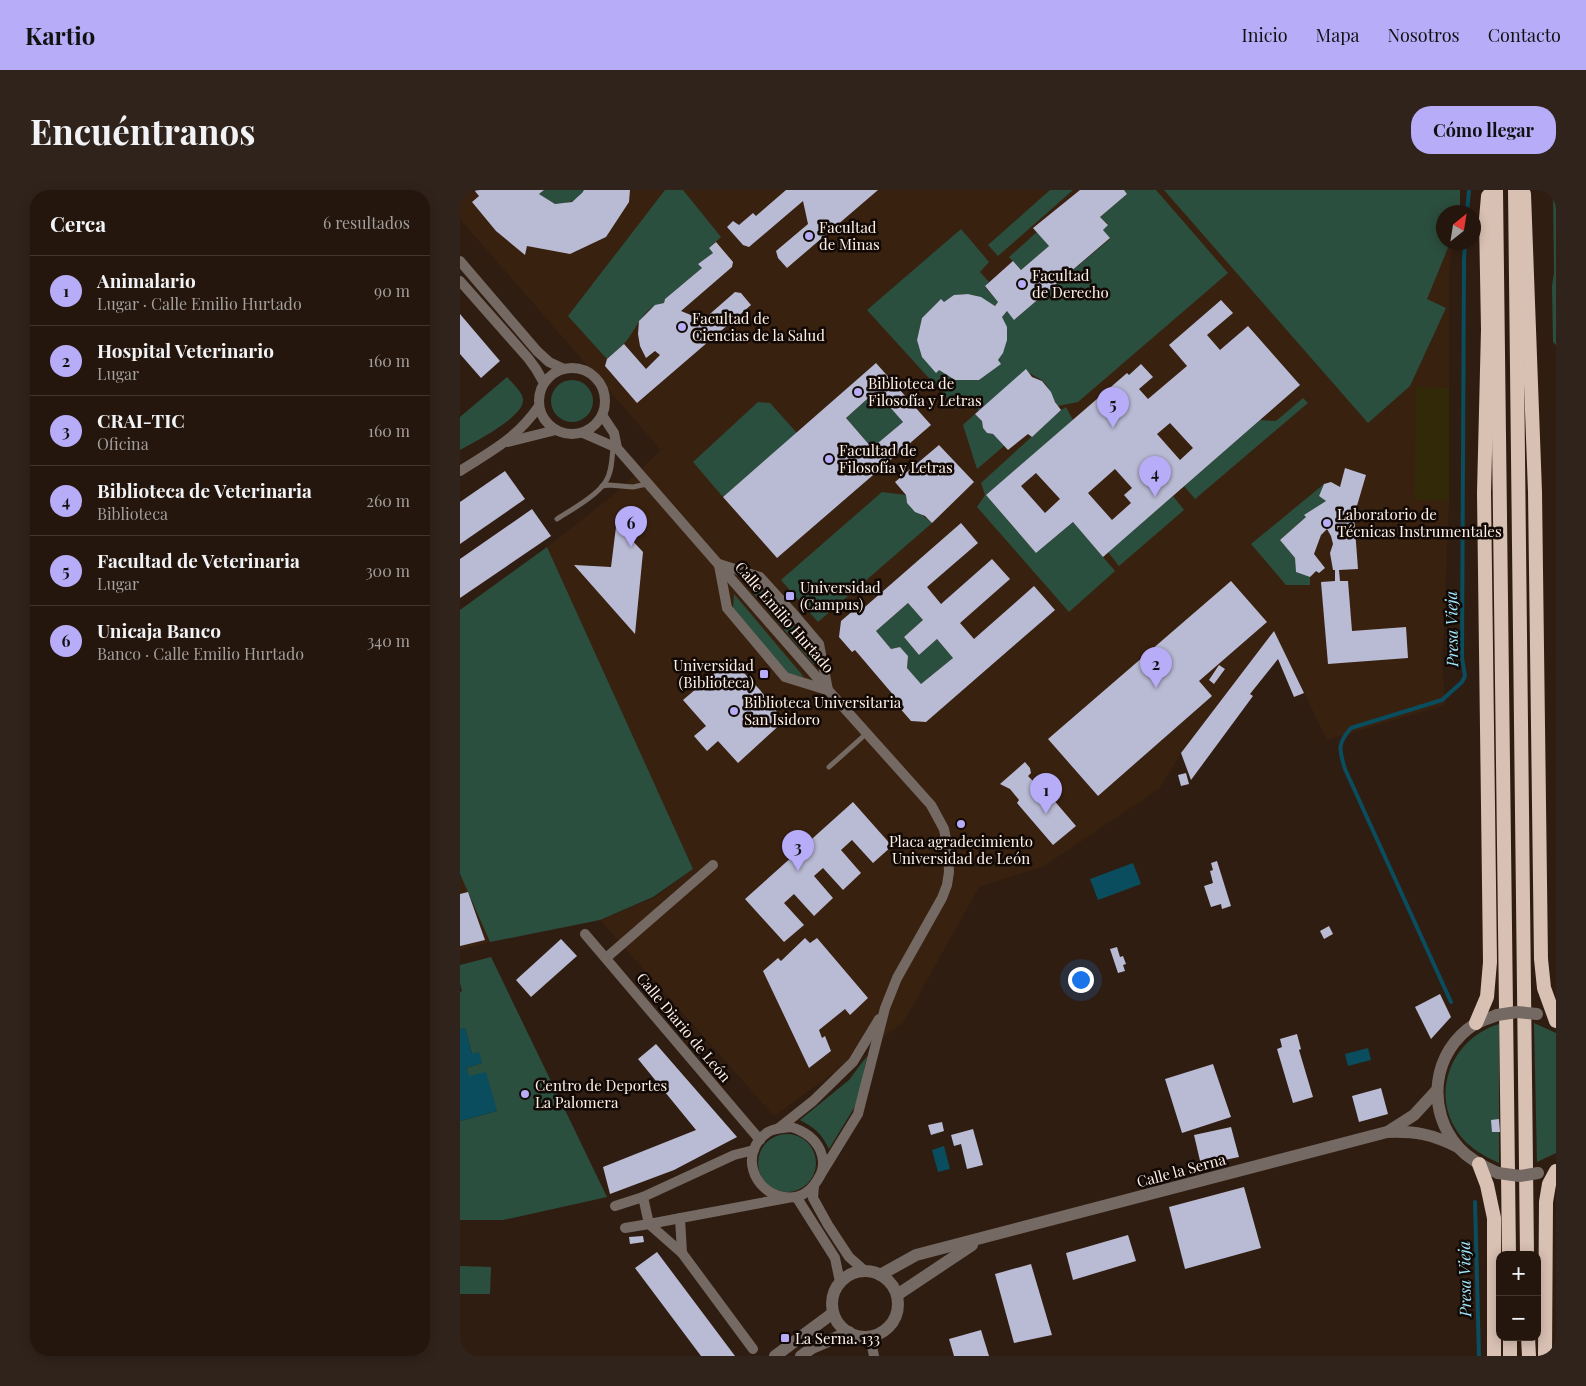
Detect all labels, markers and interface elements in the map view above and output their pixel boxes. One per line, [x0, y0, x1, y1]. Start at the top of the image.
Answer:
text: Kartio [25, 19, 95, 51]
text: Inicio [1242, 23, 1288, 47]
text: Mapa [1316, 23, 1360, 47]
text: Nosotros [1388, 23, 1460, 47]
text: Contacto [1488, 23, 1561, 47]
button: Cómo llegar [1411, 106, 1556, 154]
text: Encuéntranos [30, 107, 255, 154]
north arrow [1436, 205, 1481, 250]
text: Cerca [50, 209, 106, 237]
text: 6 resultados [323, 212, 410, 233]
place label: Facultad de Minas [819, 217, 880, 254]
marker: Facultad de Minas [803, 230, 815, 242]
place label: Facultad de Derecho [1032, 265, 1109, 302]
text: Animalario [97, 267, 196, 293]
marker: Facultad de Derecho [1016, 278, 1028, 290]
text: 1 [63, 280, 69, 301]
text: 90 m [374, 280, 410, 301]
text: Lugar · Calle Emilio Hurtado [97, 293, 302, 314]
place label: Facultad de Ciencias de la Salud [692, 308, 825, 345]
marker: Facultad de Ciencias de la Salud [676, 321, 688, 333]
text: Hospital Veterinario [97, 337, 274, 363]
text: 2 [62, 350, 70, 371]
text: 160 m [368, 350, 410, 371]
text: Lugar [97, 363, 139, 384]
place label: Biblioteca de Filosofía y Letras [868, 373, 982, 410]
marker: Biblioteca de Filosofía y Letras [852, 386, 864, 398]
pin: 5 [1097, 387, 1129, 428]
text: CRAI-TIC [97, 407, 185, 433]
text: 3 [62, 420, 70, 441]
text: 160 m [368, 420, 410, 441]
text: Oficina [97, 433, 149, 454]
place label: Facultad de Filosofía y Letras [839, 440, 953, 477]
marker: Facultad de Filosofía y Letras [823, 453, 835, 465]
pin: 4 [1139, 456, 1171, 497]
text: Biblioteca de Veterinaria [97, 477, 312, 503]
text: 4 [62, 490, 70, 511]
text: 260 m [366, 490, 410, 511]
text: Biblioteca [97, 503, 168, 524]
place label: Laboratorio de Técnicas Instrumentales [1337, 504, 1502, 541]
pin: 6 [615, 506, 647, 547]
marker: Laboratorio de Técnicas Instrumentales [1321, 517, 1333, 529]
text: Facultad de Veterinaria [97, 547, 300, 573]
street label: Calle Emilio Hurtado [731, 557, 839, 677]
text: 5 [62, 560, 70, 581]
text: 300 m [365, 560, 410, 581]
text: Lugar [97, 573, 139, 594]
place label: Universidad (Campus) [800, 577, 881, 614]
marker: Universidad (Campus) [784, 590, 796, 602]
water label: Presa Vieja [1440, 591, 1462, 668]
text: Unicaja Banco [97, 617, 221, 643]
text: 6 [62, 630, 70, 651]
text: 340 m [367, 630, 410, 651]
text: Banco · Calle Emilio Hurtado [97, 643, 304, 664]
pin: 2 [1140, 647, 1172, 688]
place label: Universidad (Biblioteca) [673, 655, 754, 692]
marker: Universidad (Biblioteca) [758, 668, 770, 680]
place label: Biblioteca Universitaria San Isidoro [744, 692, 902, 729]
marker: Biblioteca Universitaria San Isidoro [728, 705, 740, 717]
pin: 1 [1030, 773, 1062, 814]
marker: Placa agradecimiento Universidad de León [955, 818, 967, 830]
pin: 3 [782, 830, 814, 871]
place label: Placa agradecimiento Universidad de León [889, 831, 1033, 868]
your location [1068, 967, 1094, 993]
street label: Calle Diario de León [632, 968, 736, 1086]
place label: Centro de Deportes La Palomera [535, 1075, 667, 1112]
marker: Centro de Deportes La Palomera [519, 1088, 531, 1100]
street label: Calle la Serna [1134, 1148, 1228, 1191]
water label: Presa Vieja [1453, 1241, 1475, 1318]
map controls [1496, 1251, 1541, 1341]
button: + [1496, 1251, 1541, 1296]
button: − [1496, 1296, 1541, 1341]
place label: La Serna. 133 [795, 1328, 880, 1348]
marker: La Serna. 133 [779, 1332, 791, 1344]

